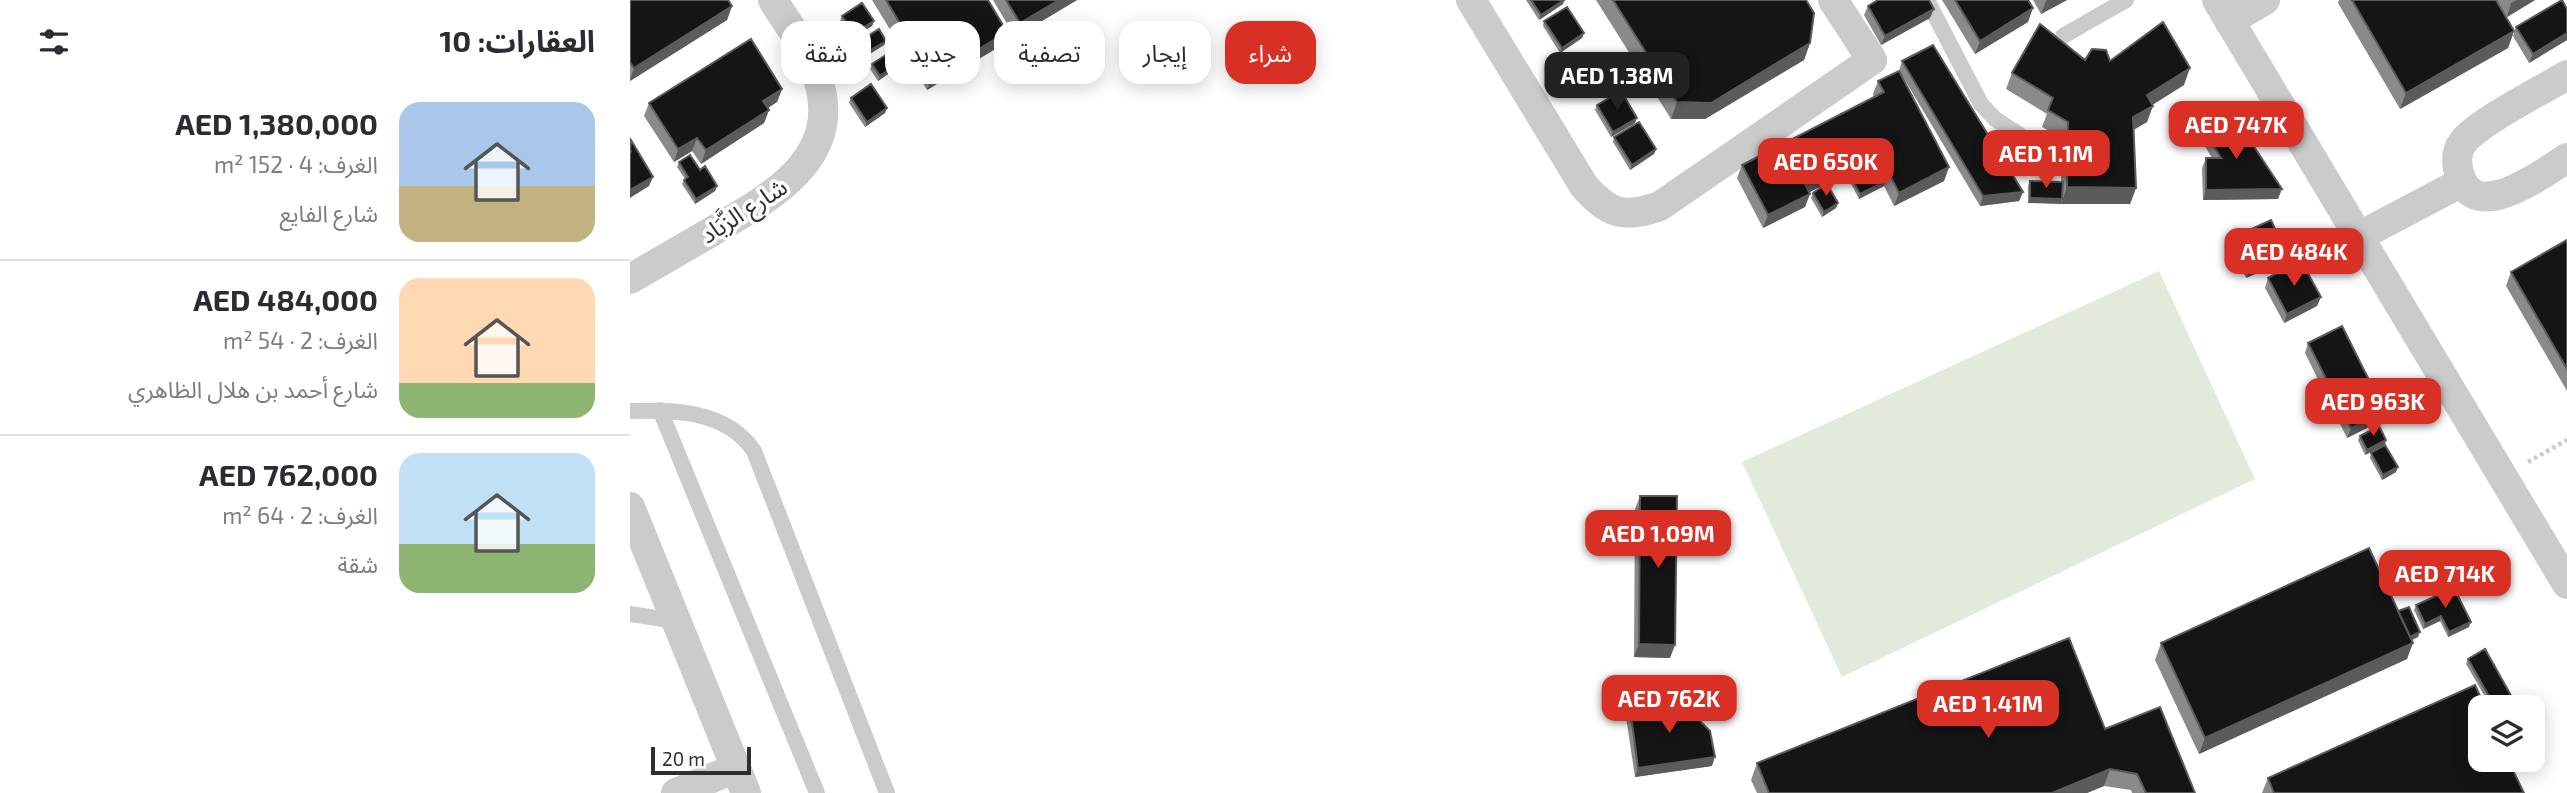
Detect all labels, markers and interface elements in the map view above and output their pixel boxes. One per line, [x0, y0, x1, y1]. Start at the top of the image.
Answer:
chip: شقة [781, 21, 871, 84]
chip: جديد [885, 21, 980, 84]
chip: تصفية [994, 21, 1105, 84]
chip: إيجار [1119, 21, 1211, 84]
chip: شراء [1225, 21, 1316, 84]
text: العقارات: 10 [439, 22, 595, 58]
icon: filters [35, 23, 73, 61]
pin: AED 1.38M [1537, 52, 1697, 112]
text: AED 1.38M [1561, 61, 1673, 89]
pin: AED 747K [2164, 102, 2308, 161]
text: AED 1,380,000 [175, 105, 378, 141]
text: AED 747K [2185, 110, 2287, 138]
icon: home [455, 130, 539, 214]
pin: AED 1.1M [1974, 130, 2118, 190]
pin: AED 650K [1754, 138, 1898, 198]
text: AED 1.1M [1999, 139, 2093, 167]
text: AED 650K [1774, 147, 1878, 175]
text: الغرف: 4 · 152 m² [214, 150, 378, 178]
street label: شارع الزَّبَاد [694, 170, 794, 252]
text: شارع الفايع [279, 199, 378, 227]
pin: AED 484K [2222, 229, 2366, 288]
text: AED 484K [2240, 237, 2348, 265]
text: AED 484,000 [193, 281, 378, 317]
icon: home [455, 306, 539, 390]
text: الغرف: 2 · 54 m² [223, 326, 378, 354]
text: شارع أحمد بن هلال الظاهري [128, 375, 378, 403]
pin: AED 963K [2301, 378, 2445, 438]
text: AED 963K [2321, 387, 2425, 415]
text: AED 762,000 [199, 456, 378, 492]
icon: home [455, 481, 539, 565]
text: الغرف: 2 · 64 m² [222, 501, 378, 529]
pin: AED 1.09M [1578, 510, 1738, 570]
text: AED 1.09M [1601, 519, 1715, 547]
text: شقة [337, 550, 378, 578]
pin: AED 714K [2373, 550, 2517, 610]
text: AED 714K [2395, 559, 2495, 587]
pin: AED 762K [1597, 676, 1741, 735]
pin: AED 1.41M [1908, 680, 2068, 740]
text: AED 762K [1618, 684, 1720, 712]
text: AED 1.41M [1933, 689, 2043, 717]
map controls [2468, 695, 2545, 772]
button: layers [2468, 695, 2545, 772]
scale bar [651, 744, 751, 776]
text: 20 m [662, 747, 705, 770]

